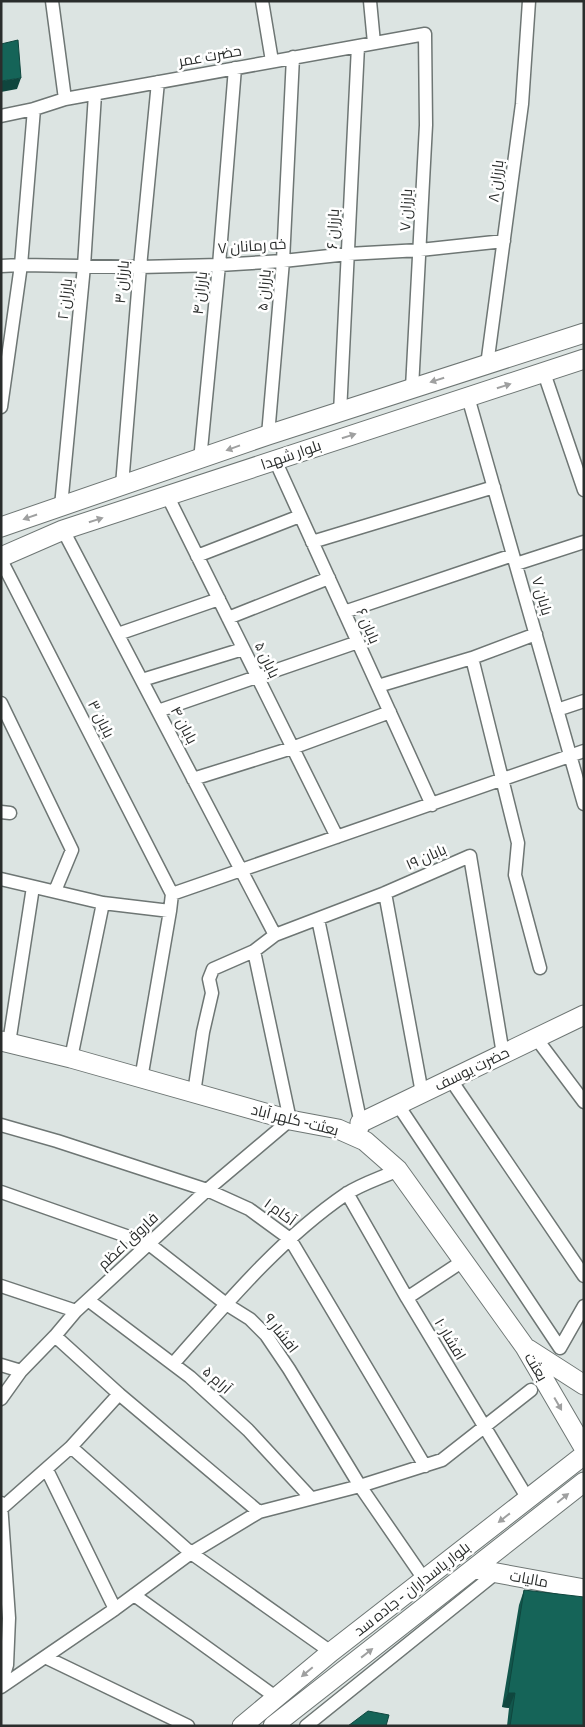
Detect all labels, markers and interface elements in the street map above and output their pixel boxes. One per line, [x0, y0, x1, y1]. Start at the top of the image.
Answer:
street label: حضرت عمر [176, 38, 243, 72]
street label: بارزان ۸ [480, 158, 509, 203]
street label: بارزان ۷ [392, 188, 417, 232]
street label: بارزان ۶ [319, 208, 344, 250]
street label: خه رمانان ۷ [217, 231, 287, 258]
street label: بارزان ۳ [107, 259, 134, 305]
street label: بارزان ۵ [249, 268, 276, 312]
street label: بارزان ۴ [185, 270, 212, 316]
street label: بارزان ۲ [50, 277, 77, 321]
one-way arrow [430, 377, 445, 384]
one-way arrow [497, 381, 512, 389]
one-way arrow [342, 431, 357, 439]
street label: بلوار شهدا [257, 433, 324, 475]
one-way arrow [226, 445, 241, 452]
one-way arrow [22, 513, 37, 521]
one-way arrow [88, 516, 103, 524]
street label: بابان ۷ [527, 574, 560, 618]
street label: بابان ۶ [351, 604, 387, 647]
street label: بابان ۵ [250, 637, 287, 681]
street label: بابان ۳ [83, 695, 122, 741]
street label: بابان ۴ [166, 701, 205, 747]
street label: بابان ۱۹ [401, 837, 449, 875]
street label: حضرت یوسف [430, 1040, 513, 1096]
street label: بعثت- کلهر آباد [249, 1097, 342, 1141]
street label: آکام ۱ [260, 1191, 302, 1230]
street label: فاروق اعظم [91, 1206, 162, 1274]
street label: افشار ۹ [259, 1307, 305, 1357]
street label: افشار ۱۰ [430, 1313, 473, 1364]
street label: بعثت [520, 1347, 555, 1385]
street label: آرام ۵ [198, 1359, 238, 1398]
one-way arrow [553, 1397, 562, 1410]
one-way arrow [557, 1493, 570, 1504]
one-way arrow [498, 1512, 511, 1523]
street label: بلوار پاسداران - جاده سد [348, 1535, 474, 1641]
street label: مالیات [508, 1563, 550, 1592]
one-way arrow [360, 1648, 374, 1658]
one-way arrow [301, 1667, 314, 1678]

